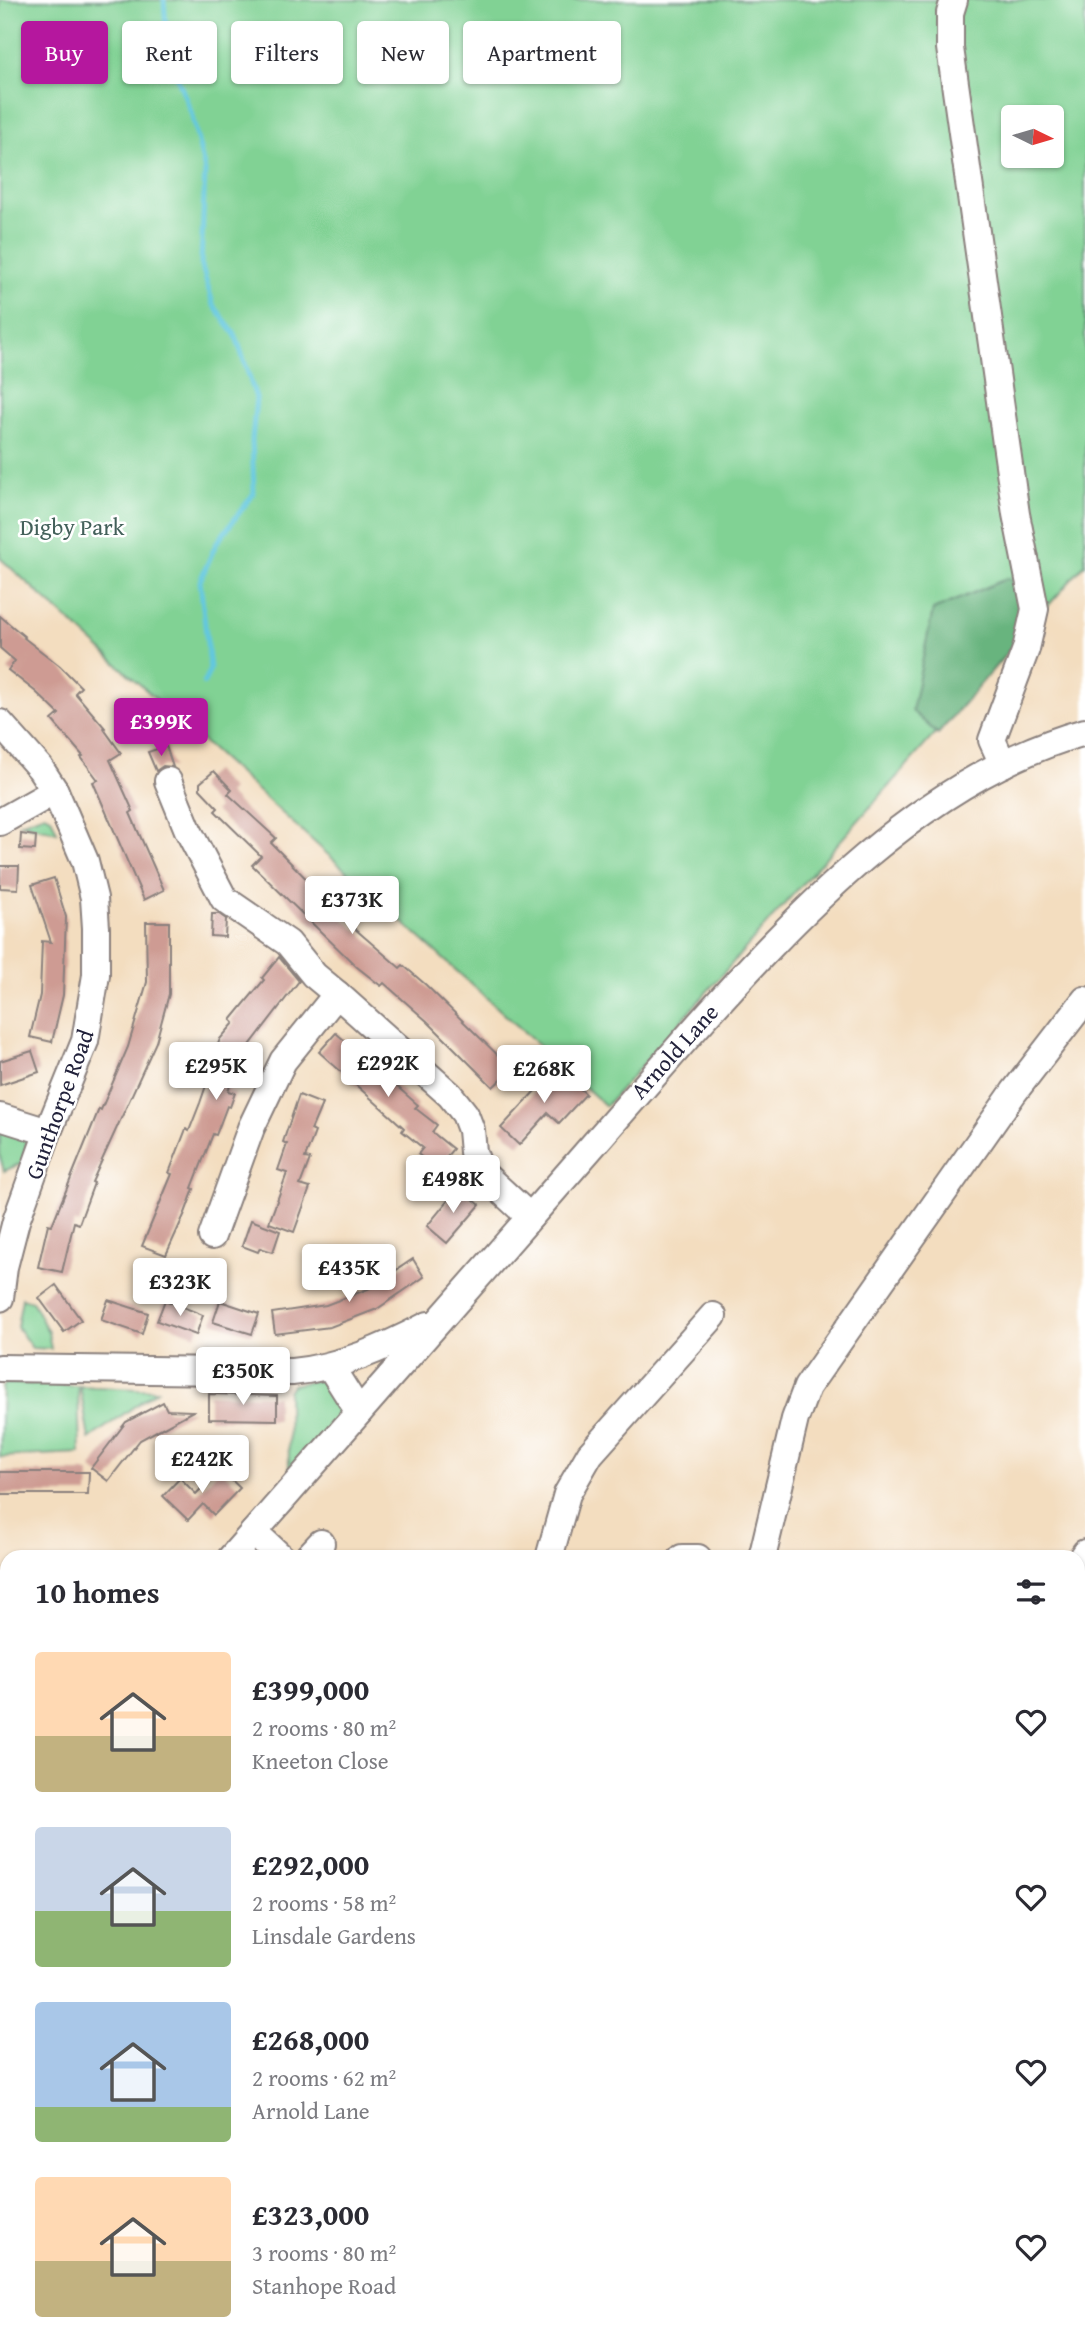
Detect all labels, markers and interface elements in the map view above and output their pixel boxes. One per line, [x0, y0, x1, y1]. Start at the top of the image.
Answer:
chip: Buy [21, 21, 108, 84]
chip: Rent [122, 21, 217, 84]
chip: Filters [231, 21, 343, 84]
chip: New [357, 21, 449, 84]
chip: Apartment [463, 21, 621, 84]
north arrow [1001, 105, 1064, 168]
map controls [1001, 105, 1064, 168]
park label: Digby Park [20, 510, 125, 543]
pin: £399K [112, 698, 210, 758]
text: £399K [130, 704, 192, 737]
pin: £373K [303, 876, 401, 936]
text: £373K [321, 882, 383, 915]
street label: Arnold Lane [622, 996, 726, 1106]
street label: Gunthorpe Road [17, 1024, 102, 1184]
pin: £292K [339, 1040, 437, 1099]
pin: £295K [167, 1042, 265, 1102]
text: £292K [357, 1045, 419, 1078]
pin: £268K [495, 1046, 593, 1105]
text: £295K [185, 1048, 247, 1081]
text: £268K [513, 1051, 575, 1084]
pin: £498K [404, 1156, 502, 1215]
text: £498K [422, 1161, 484, 1194]
pin: £435K [300, 1244, 398, 1304]
text: £435K [318, 1250, 380, 1283]
pin: £323K [131, 1258, 229, 1318]
text: £323K [149, 1264, 211, 1297]
pin: £350K [194, 1348, 292, 1407]
text: £350K [212, 1353, 274, 1386]
pin: £242K [153, 1436, 251, 1495]
text: £242K [171, 1441, 233, 1474]
text: 10 homes [35, 1570, 160, 1614]
icon: filters [1012, 1573, 1050, 1611]
text: £399,000 [252, 1667, 369, 1711]
icon: home [91, 1680, 175, 1764]
icon: heart [1012, 1703, 1050, 1741]
text: 2 rooms · 80 m² [252, 1711, 396, 1744]
text: Kneeton Close [252, 1744, 389, 1777]
text: £292,000 [252, 1842, 369, 1886]
icon: home [91, 1855, 175, 1939]
icon: heart [1012, 1878, 1050, 1916]
text: 2 rooms · 58 m² [252, 1886, 396, 1919]
text: Linsdale Gardens [252, 1919, 416, 1952]
text: £268,000 [252, 2017, 369, 2061]
icon: home [91, 2030, 175, 2114]
icon: heart [1012, 2053, 1050, 2091]
text: 2 rooms · 62 m² [252, 2061, 396, 2094]
text: Arnold Lane [252, 2094, 370, 2127]
text: £323,000 [252, 2192, 369, 2236]
icon: home [91, 2205, 175, 2289]
icon: heart [1012, 2228, 1050, 2266]
text: 3 rooms · 80 m² [252, 2236, 396, 2269]
text: Stanhope Road [252, 2269, 396, 2302]

